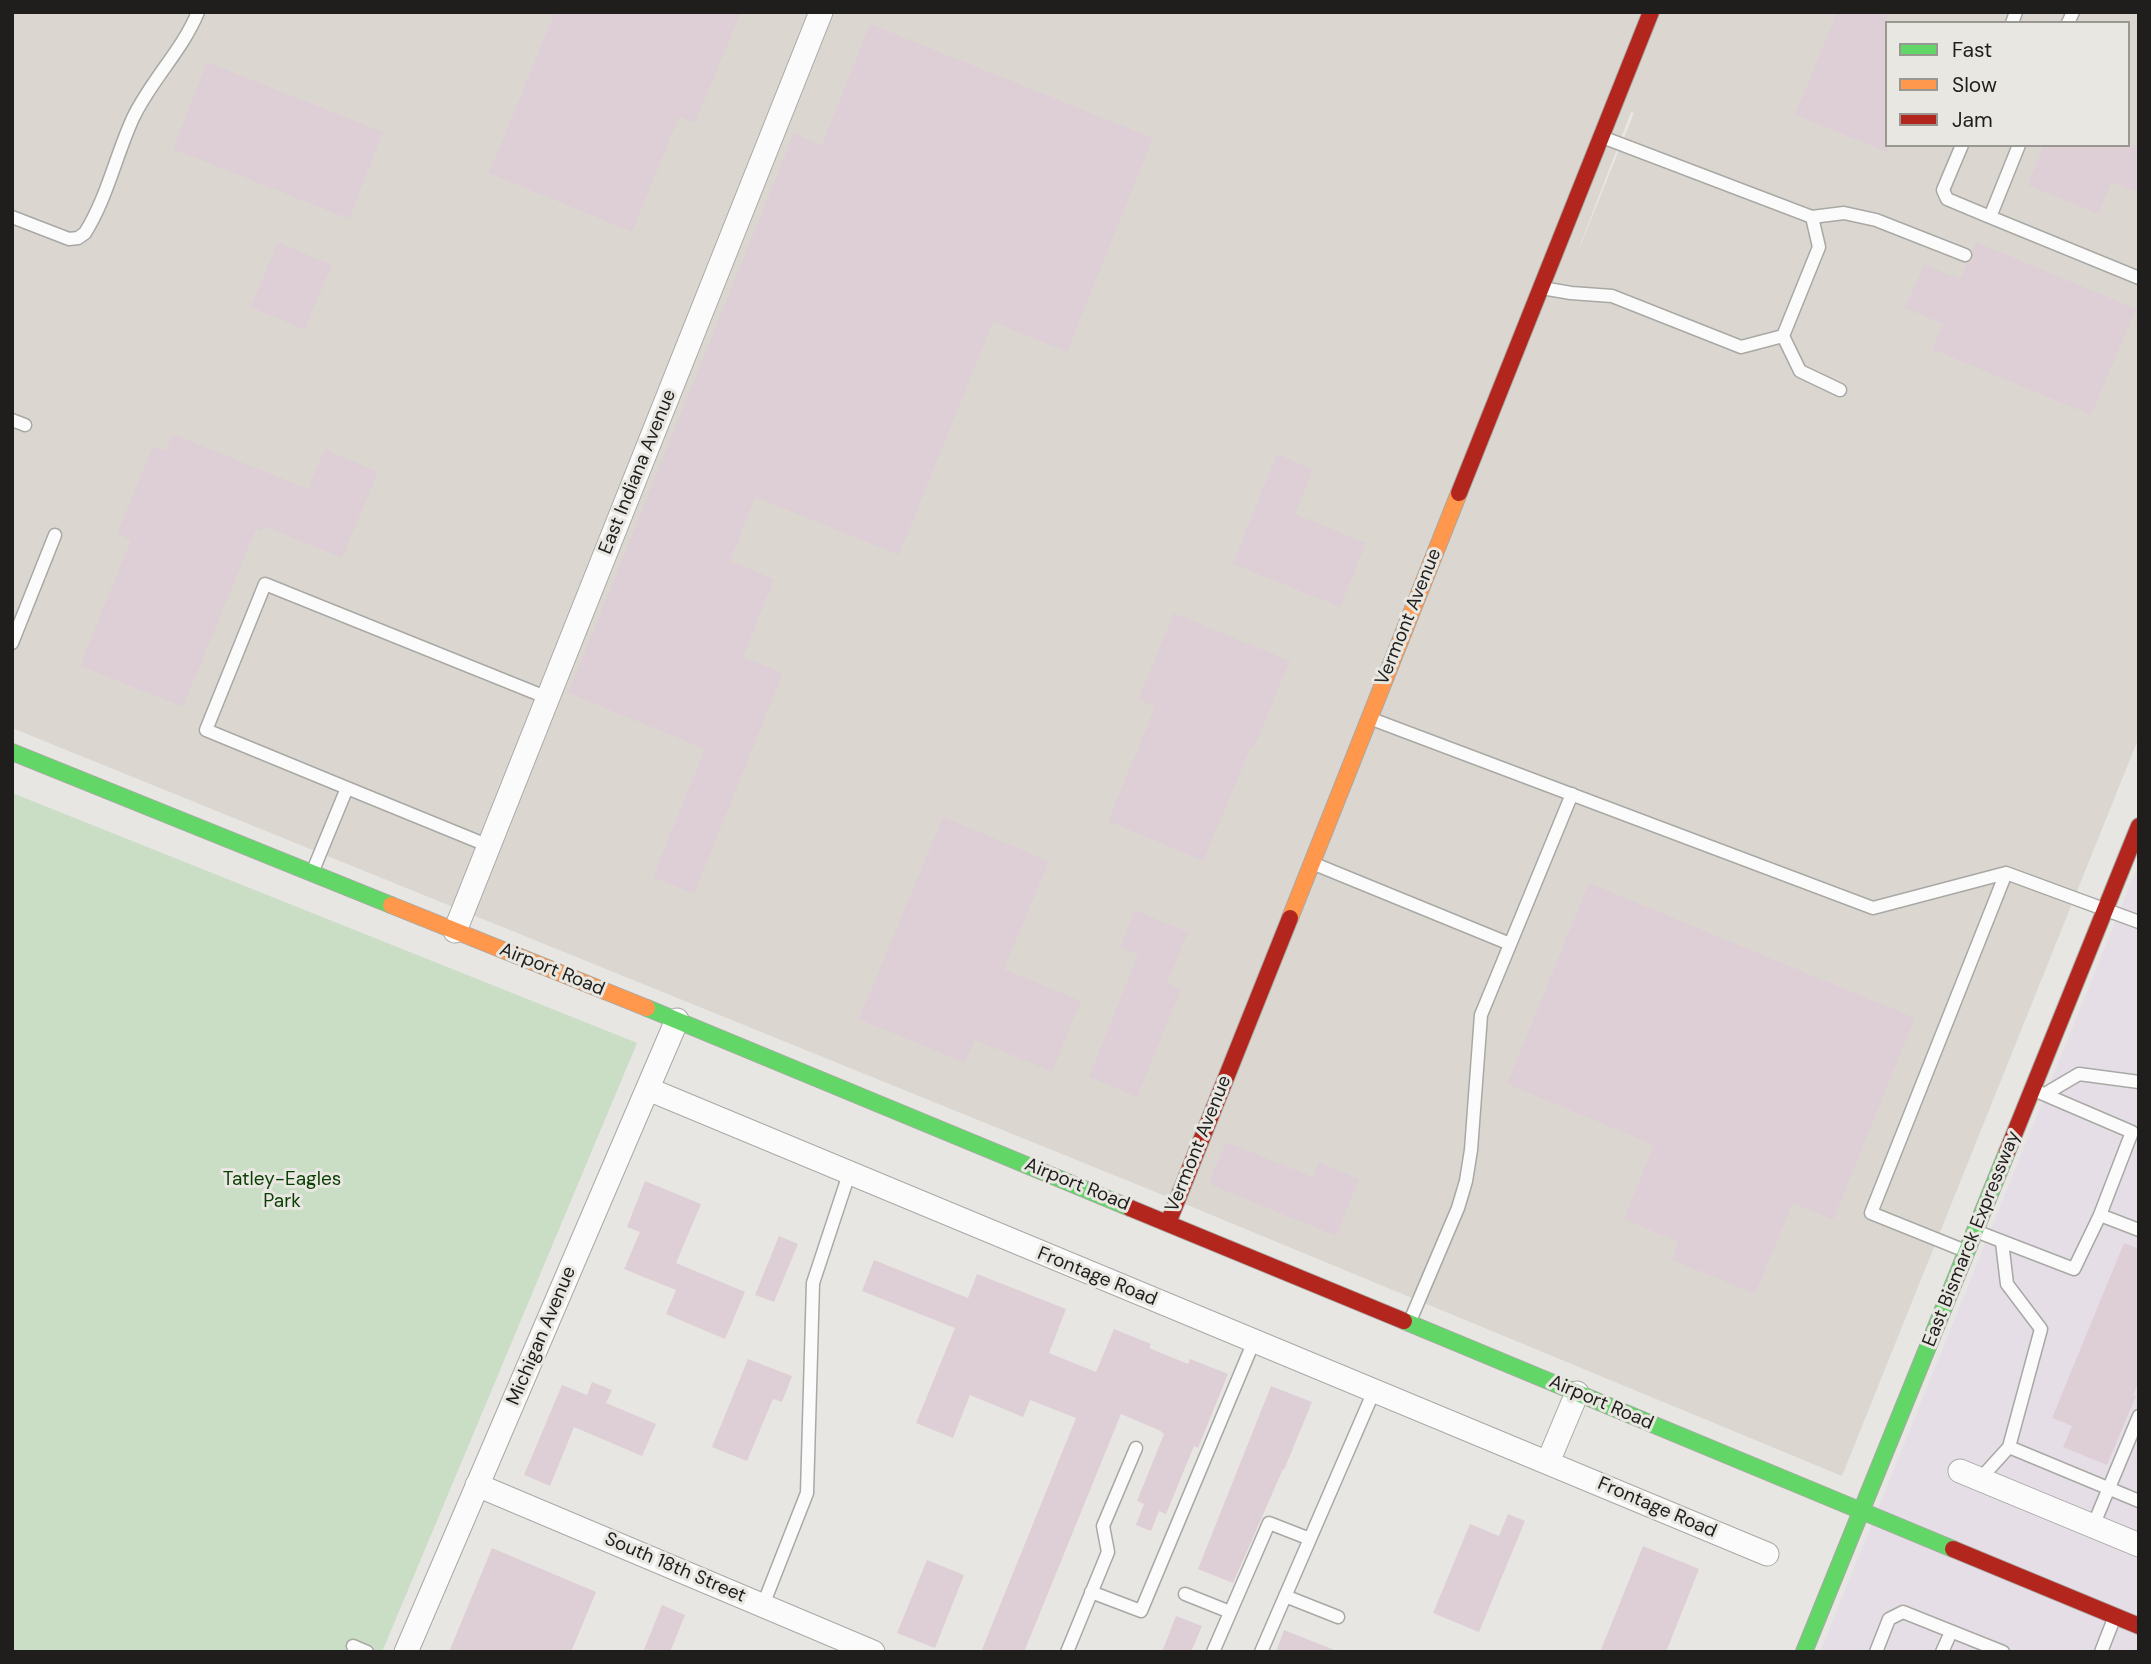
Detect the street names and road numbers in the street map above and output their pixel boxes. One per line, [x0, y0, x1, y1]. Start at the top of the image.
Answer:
street label: East Indiana Avenue [595, 386, 681, 558]
street label: Vermont Avenue [1371, 545, 1447, 689]
street label: Airport Road [496, 939, 608, 1001]
street label: Vermont Avenue [1161, 1072, 1237, 1216]
street label: East Bismarck Expressway [1918, 1128, 2026, 1350]
street label: Airport Road [1021, 1154, 1133, 1216]
street label: Frontage Road [1034, 1243, 1160, 1311]
street label: Michigan Avenue [503, 1263, 581, 1409]
street label: Airport Road [1545, 1371, 1657, 1435]
street label: Frontage Road [1594, 1473, 1720, 1543]
street label: South 18th Street [601, 1528, 749, 1608]

